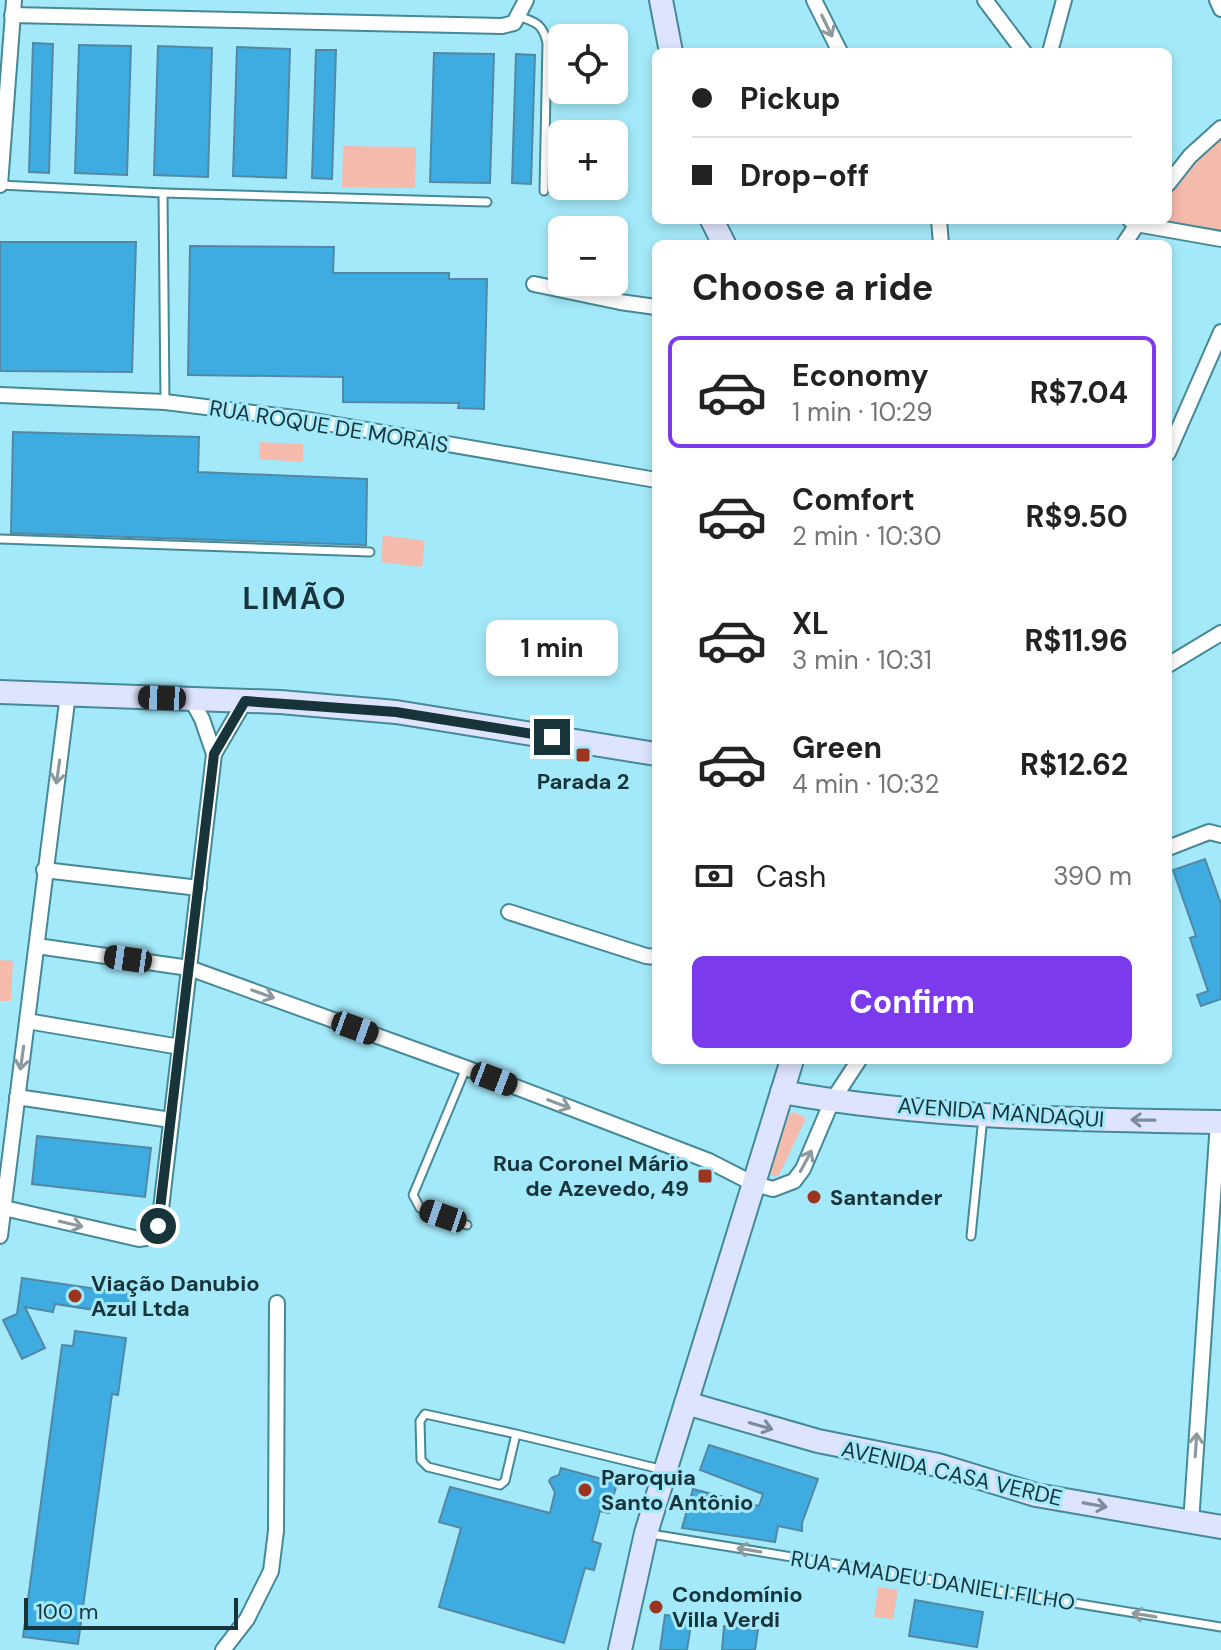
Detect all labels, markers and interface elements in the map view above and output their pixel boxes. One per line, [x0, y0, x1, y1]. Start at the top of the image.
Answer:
one-way arrow [819, 14, 835, 38]
map controls [548, 24, 628, 296]
button: locate [548, 24, 628, 104]
text: Pickup [740, 79, 840, 118]
button: + [548, 120, 628, 200]
text: Drop-off [740, 156, 869, 195]
button: − [548, 216, 628, 296]
text: Choose a ride [692, 264, 933, 311]
icon: car [696, 356, 768, 428]
text: Economy [792, 356, 929, 395]
text: R$7.04 [1030, 373, 1128, 412]
street label: RUA ROQUE DE MORAIS [207, 393, 451, 460]
text: 1 min · 10:29 [792, 395, 933, 429]
icon: car [696, 480, 768, 552]
text: Comfort [792, 480, 915, 519]
text: R$9.50 [1025, 497, 1128, 536]
text: 2 min · 10:30 [792, 519, 942, 553]
district label: LIMÃO [242, 579, 348, 618]
icon: car [696, 604, 768, 676]
text: XL [792, 604, 829, 643]
callout: 1 min [486, 621, 618, 677]
text: R$11.96 [1024, 621, 1128, 660]
text: 1 min [520, 631, 584, 665]
text: 3 min · 10:31 [792, 643, 932, 677]
car [138, 685, 186, 711]
route end [534, 719, 570, 755]
icon: car [696, 728, 768, 800]
text: Green [792, 728, 882, 767]
text: R$12.62 [1020, 745, 1128, 784]
marker: Parada 2 [574, 746, 592, 764]
one-way arrow [50, 758, 65, 785]
place label: Parada 2 [537, 767, 629, 796]
text: 4 min · 10:32 [792, 767, 940, 801]
icon: cash [692, 854, 736, 898]
text: Cash [756, 857, 826, 896]
text: 390 m [1053, 859, 1132, 893]
car [103, 944, 153, 974]
button: Confirm [692, 956, 1132, 1048]
one-way arrow [250, 988, 274, 1002]
car [328, 1009, 382, 1047]
one-way arrow [14, 1044, 29, 1070]
car [467, 1059, 521, 1099]
street label: AVENIDA MANDAQUI [897, 1091, 1105, 1134]
one-way arrow [546, 1098, 571, 1112]
one-way arrow [1130, 1113, 1157, 1128]
place label: Rua Coronel Mário de Azevedo, 49 [493, 1149, 689, 1203]
one-way arrow [799, 1150, 815, 1173]
marker: Rua Coronel Mário de Azevedo, 49 [696, 1167, 714, 1185]
place label: Santander [830, 1183, 942, 1212]
marker: Santander [805, 1188, 823, 1206]
car [416, 1197, 470, 1235]
route start [140, 1208, 176, 1244]
one-way arrow [58, 1217, 84, 1232]
place label: Viação Danubio Azul Ltda [91, 1269, 260, 1323]
marker: Viação Danubio Azul Ltda [66, 1287, 84, 1305]
one-way arrow [748, 1419, 774, 1434]
one-way arrow [1189, 1432, 1204, 1459]
street label: AVENIDA CASA VERDE [839, 1434, 1065, 1513]
place label: Paroquia Santo Antônio [601, 1463, 753, 1517]
marker: Paroquia Santo Antônio [576, 1481, 594, 1499]
one-way arrow [1082, 1499, 1108, 1514]
one-way arrow [737, 1542, 763, 1557]
street label: RUA AMADEU DANIELI FILHO [789, 1544, 1077, 1617]
place label: Condomínio Villa Verdi [672, 1580, 803, 1634]
scale bar [24, 1594, 238, 1630]
text: 100 m [36, 1597, 98, 1626]
marker: Condomínio Villa Verdi [647, 1598, 665, 1616]
one-way arrow [1132, 1606, 1157, 1621]

